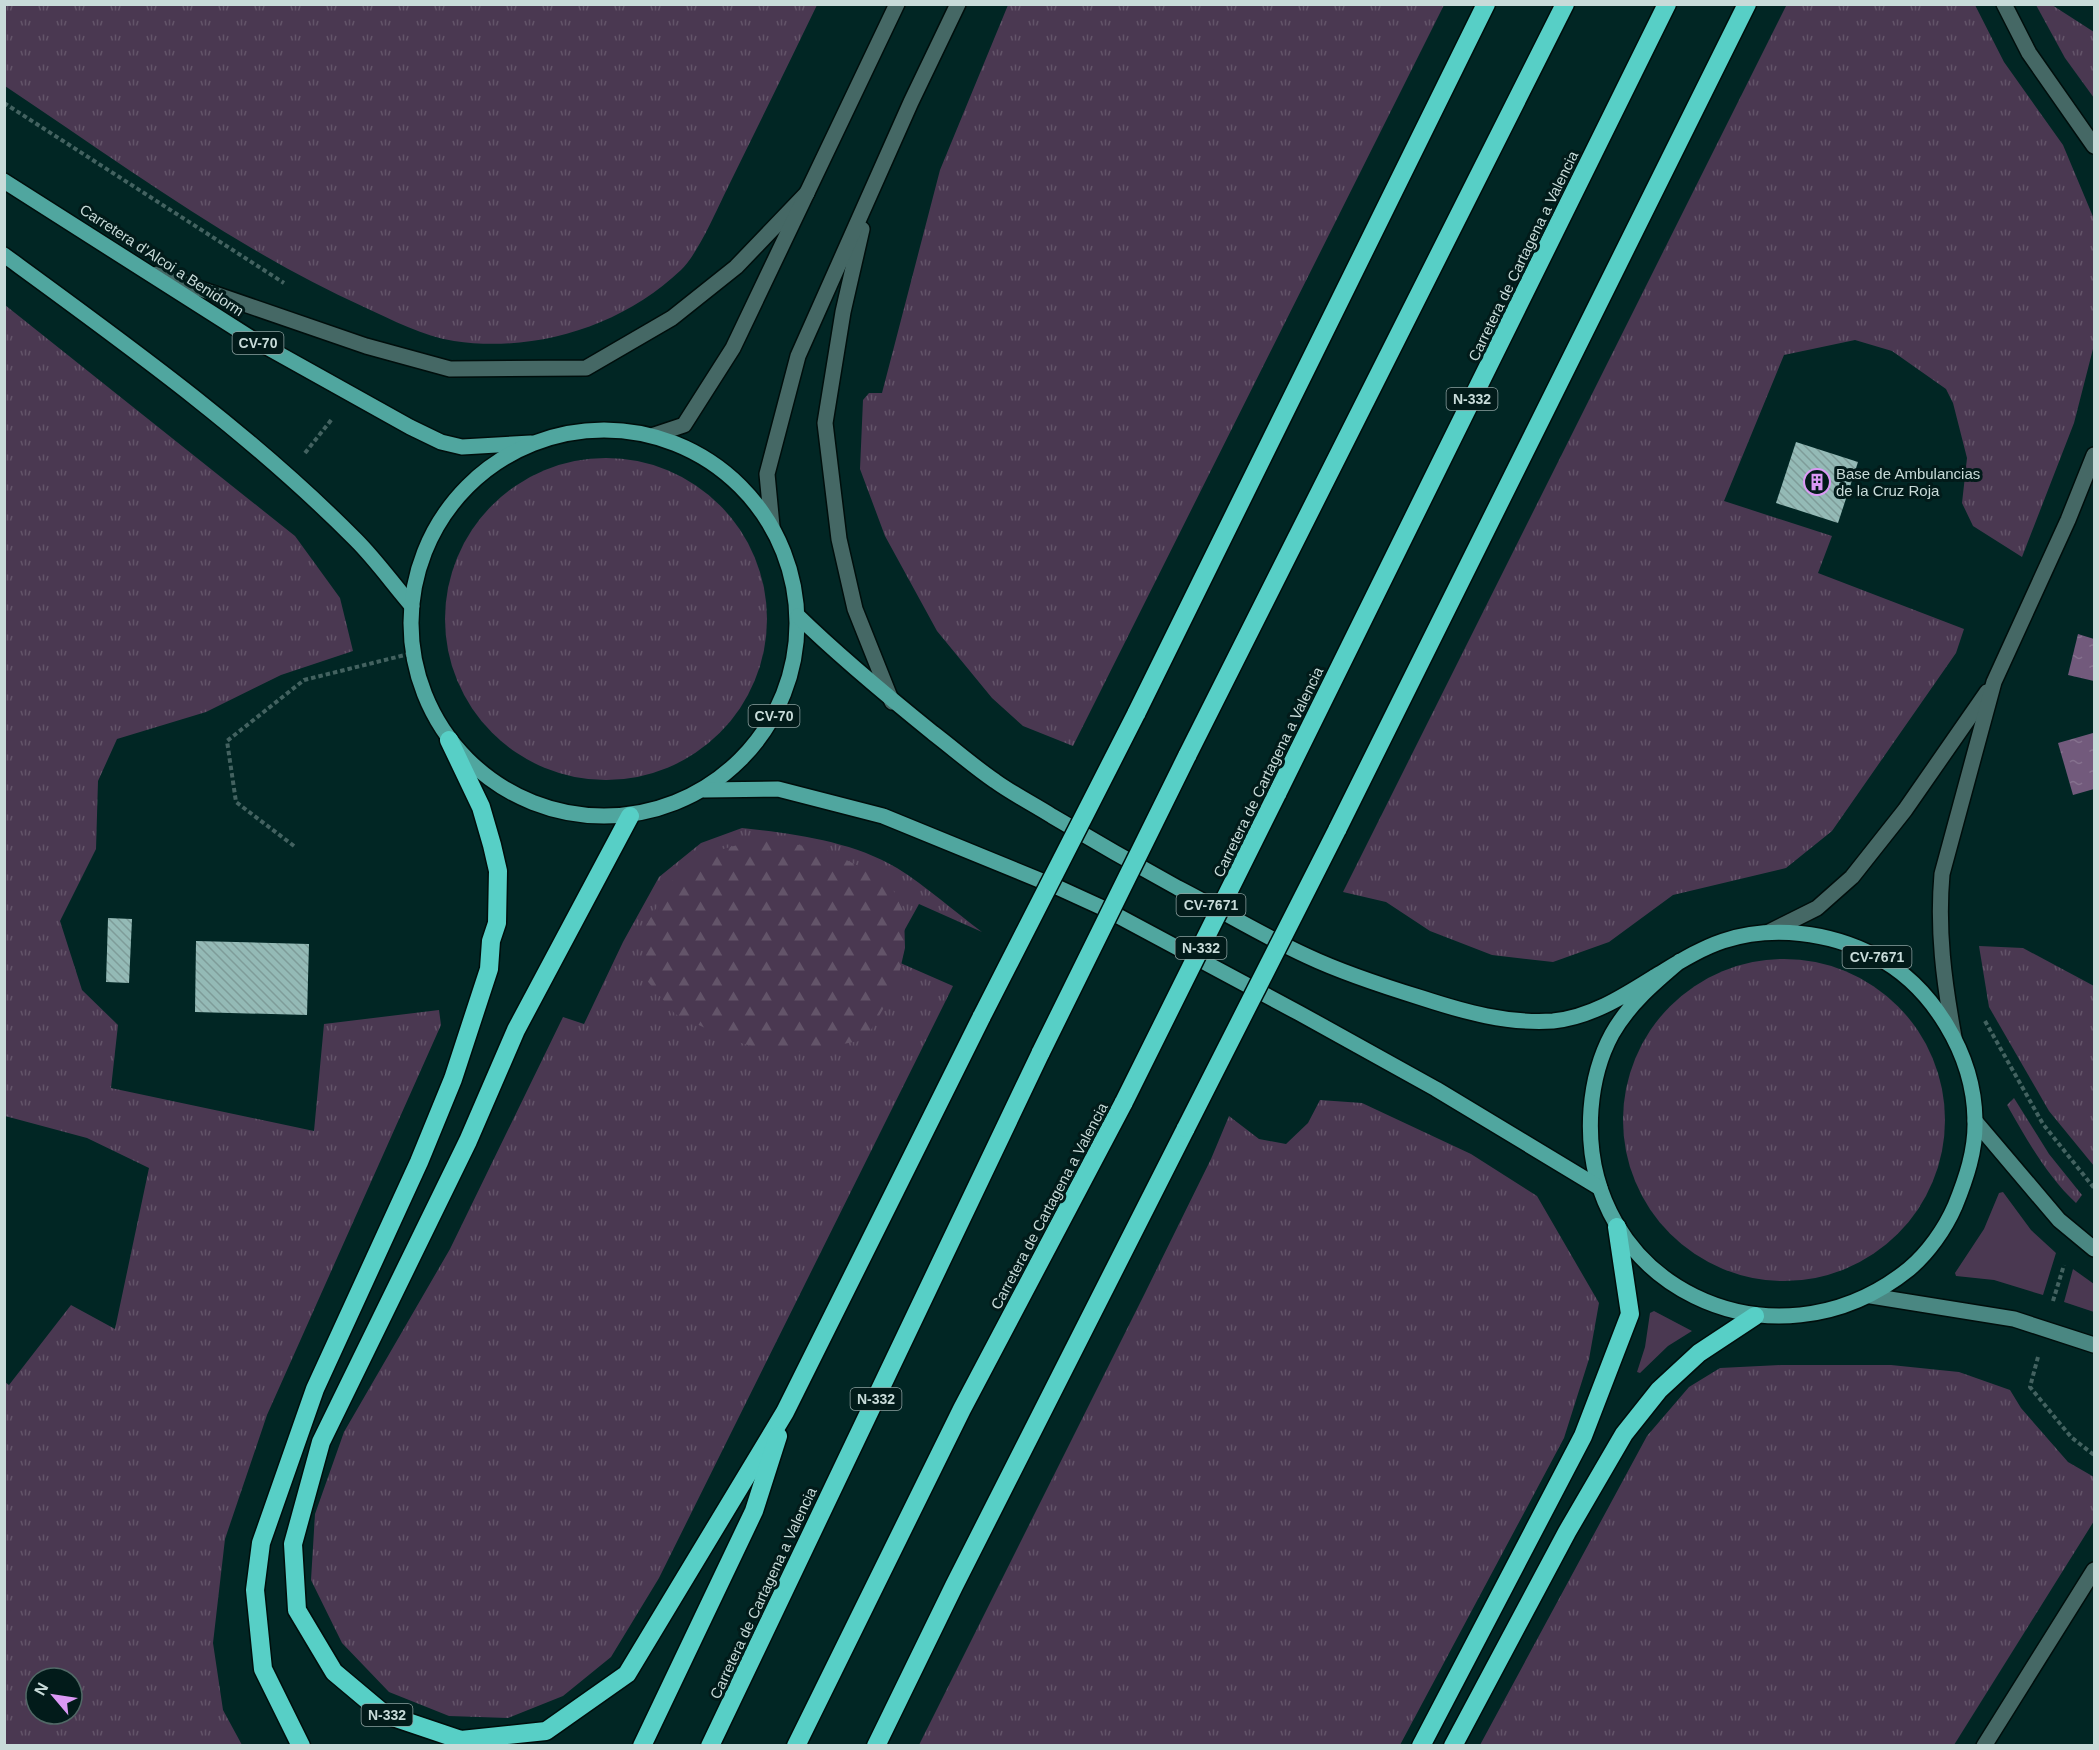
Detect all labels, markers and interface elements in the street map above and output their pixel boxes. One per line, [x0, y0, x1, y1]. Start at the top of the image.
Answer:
street label: Carretera de Cartagena a Valencia [1465, 148, 1582, 364]
street label: Carretera d'Alcoi a Benidorm [77, 201, 247, 319]
road number: CV-70 [232, 332, 284, 354]
road number: N-332 [1446, 388, 1498, 410]
place label: Base de Ambulancias de la Cruz Roja [1836, 465, 1980, 499]
building icon: Base de Ambulancias de la Cruz Roja [1802, 467, 1832, 497]
street label: Carretera de Cartagena a Valencia [1210, 664, 1327, 880]
road number: CV-70 [748, 705, 800, 727]
road number: CV-7671 [1176, 894, 1246, 916]
road number: N-332 [1176, 937, 1226, 959]
road number: CV-7671 [1842, 946, 1912, 968]
street label: Carretera de Cartagena a Valencia [987, 1099, 1111, 1312]
road number: N-332 [850, 1388, 902, 1410]
street label: Carretera de Cartagena a Valencia [706, 1484, 820, 1702]
north arrow [24, 1666, 84, 1726]
text: N [31, 1680, 52, 1698]
road number: N-332 [362, 1704, 412, 1726]

